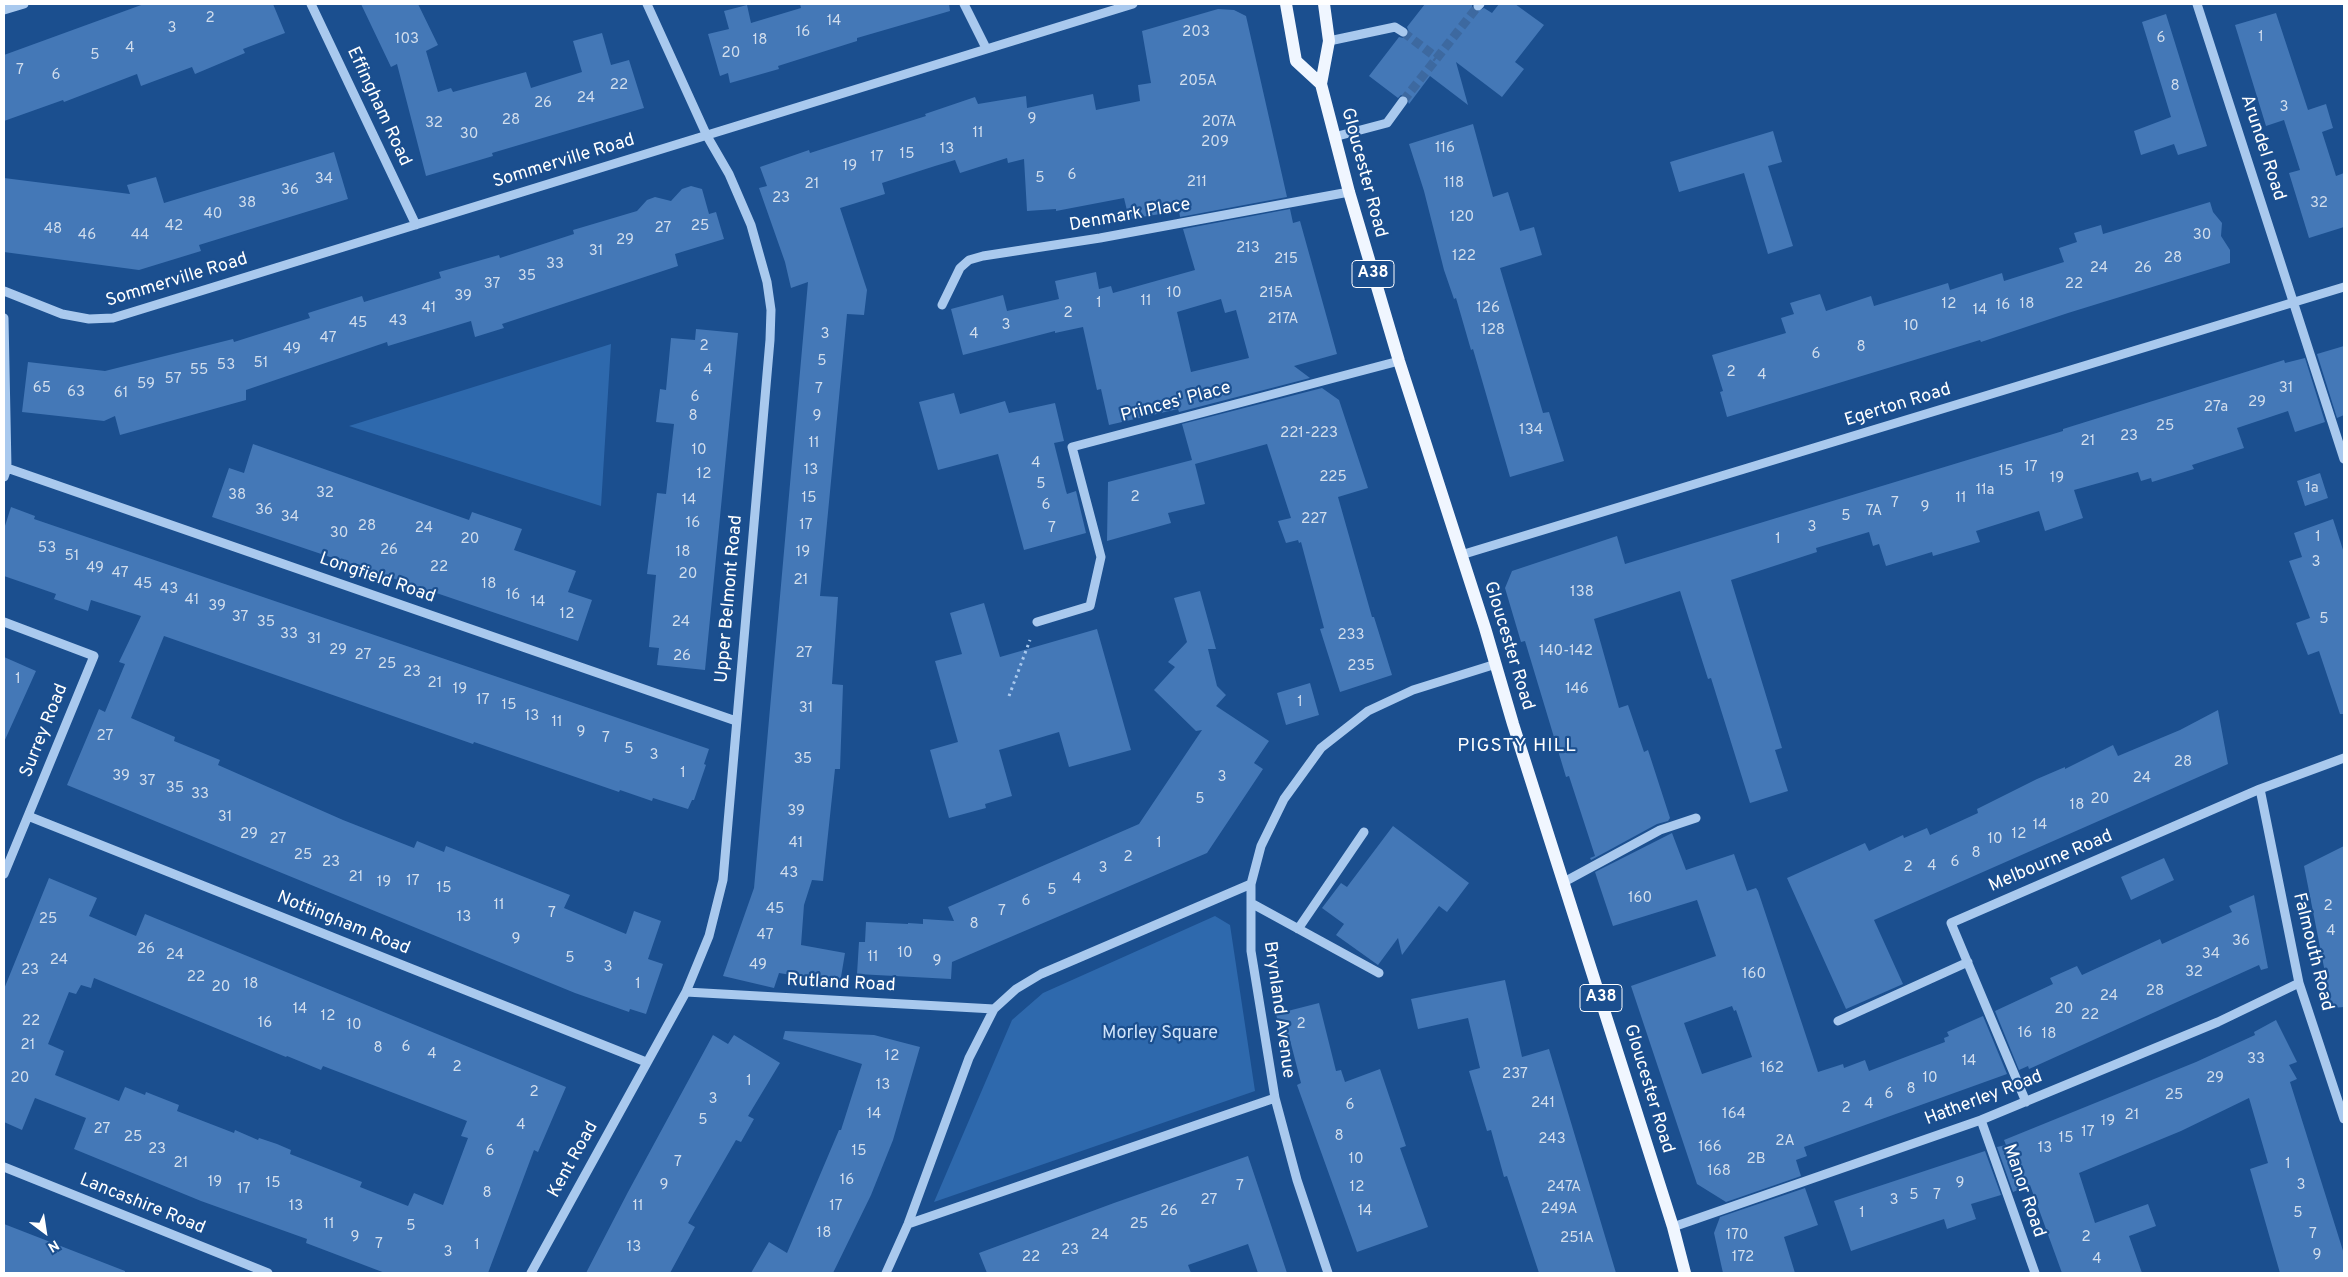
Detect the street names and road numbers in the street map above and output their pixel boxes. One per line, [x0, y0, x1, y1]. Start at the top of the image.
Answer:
street label: Effingham Road [341, 44, 415, 170]
street label: Arundel Road [2235, 92, 2289, 204]
street label: Gloucester Road [1335, 106, 1391, 240]
street label: Sommerville Road [490, 130, 638, 194]
street label: Denmark Place [1068, 195, 1192, 237]
street label: Sommerville Road [103, 249, 251, 313]
road number: A38 [1352, 260, 1394, 288]
street label: Princes' Place [1119, 378, 1233, 428]
street label: Egerton Road [1842, 380, 1954, 432]
street label: Upper Belmont Road [712, 514, 748, 684]
street label: Longfield Road [316, 549, 438, 609]
street label: Gloucester Road [1478, 579, 1538, 713]
street label: Surrey Road [16, 681, 74, 781]
street label: Melbourne Road [1986, 826, 2116, 898]
street label: Nottingham Road [273, 887, 413, 961]
street label: Falmouth Road [2287, 891, 2337, 1013]
street label: Brynland Avenue [1258, 940, 1298, 1080]
street label: Rutland Road [786, 970, 896, 998]
road number: A38 [1580, 984, 1622, 1011]
street label: Gloucester Road [1618, 1022, 1678, 1156]
street label: Hatherley Road [1922, 1067, 2046, 1131]
street label: Kent Road [544, 1118, 604, 1202]
street label: Manor Road [1997, 1142, 2049, 1240]
street label: Lancashire Road [76, 1170, 208, 1240]

